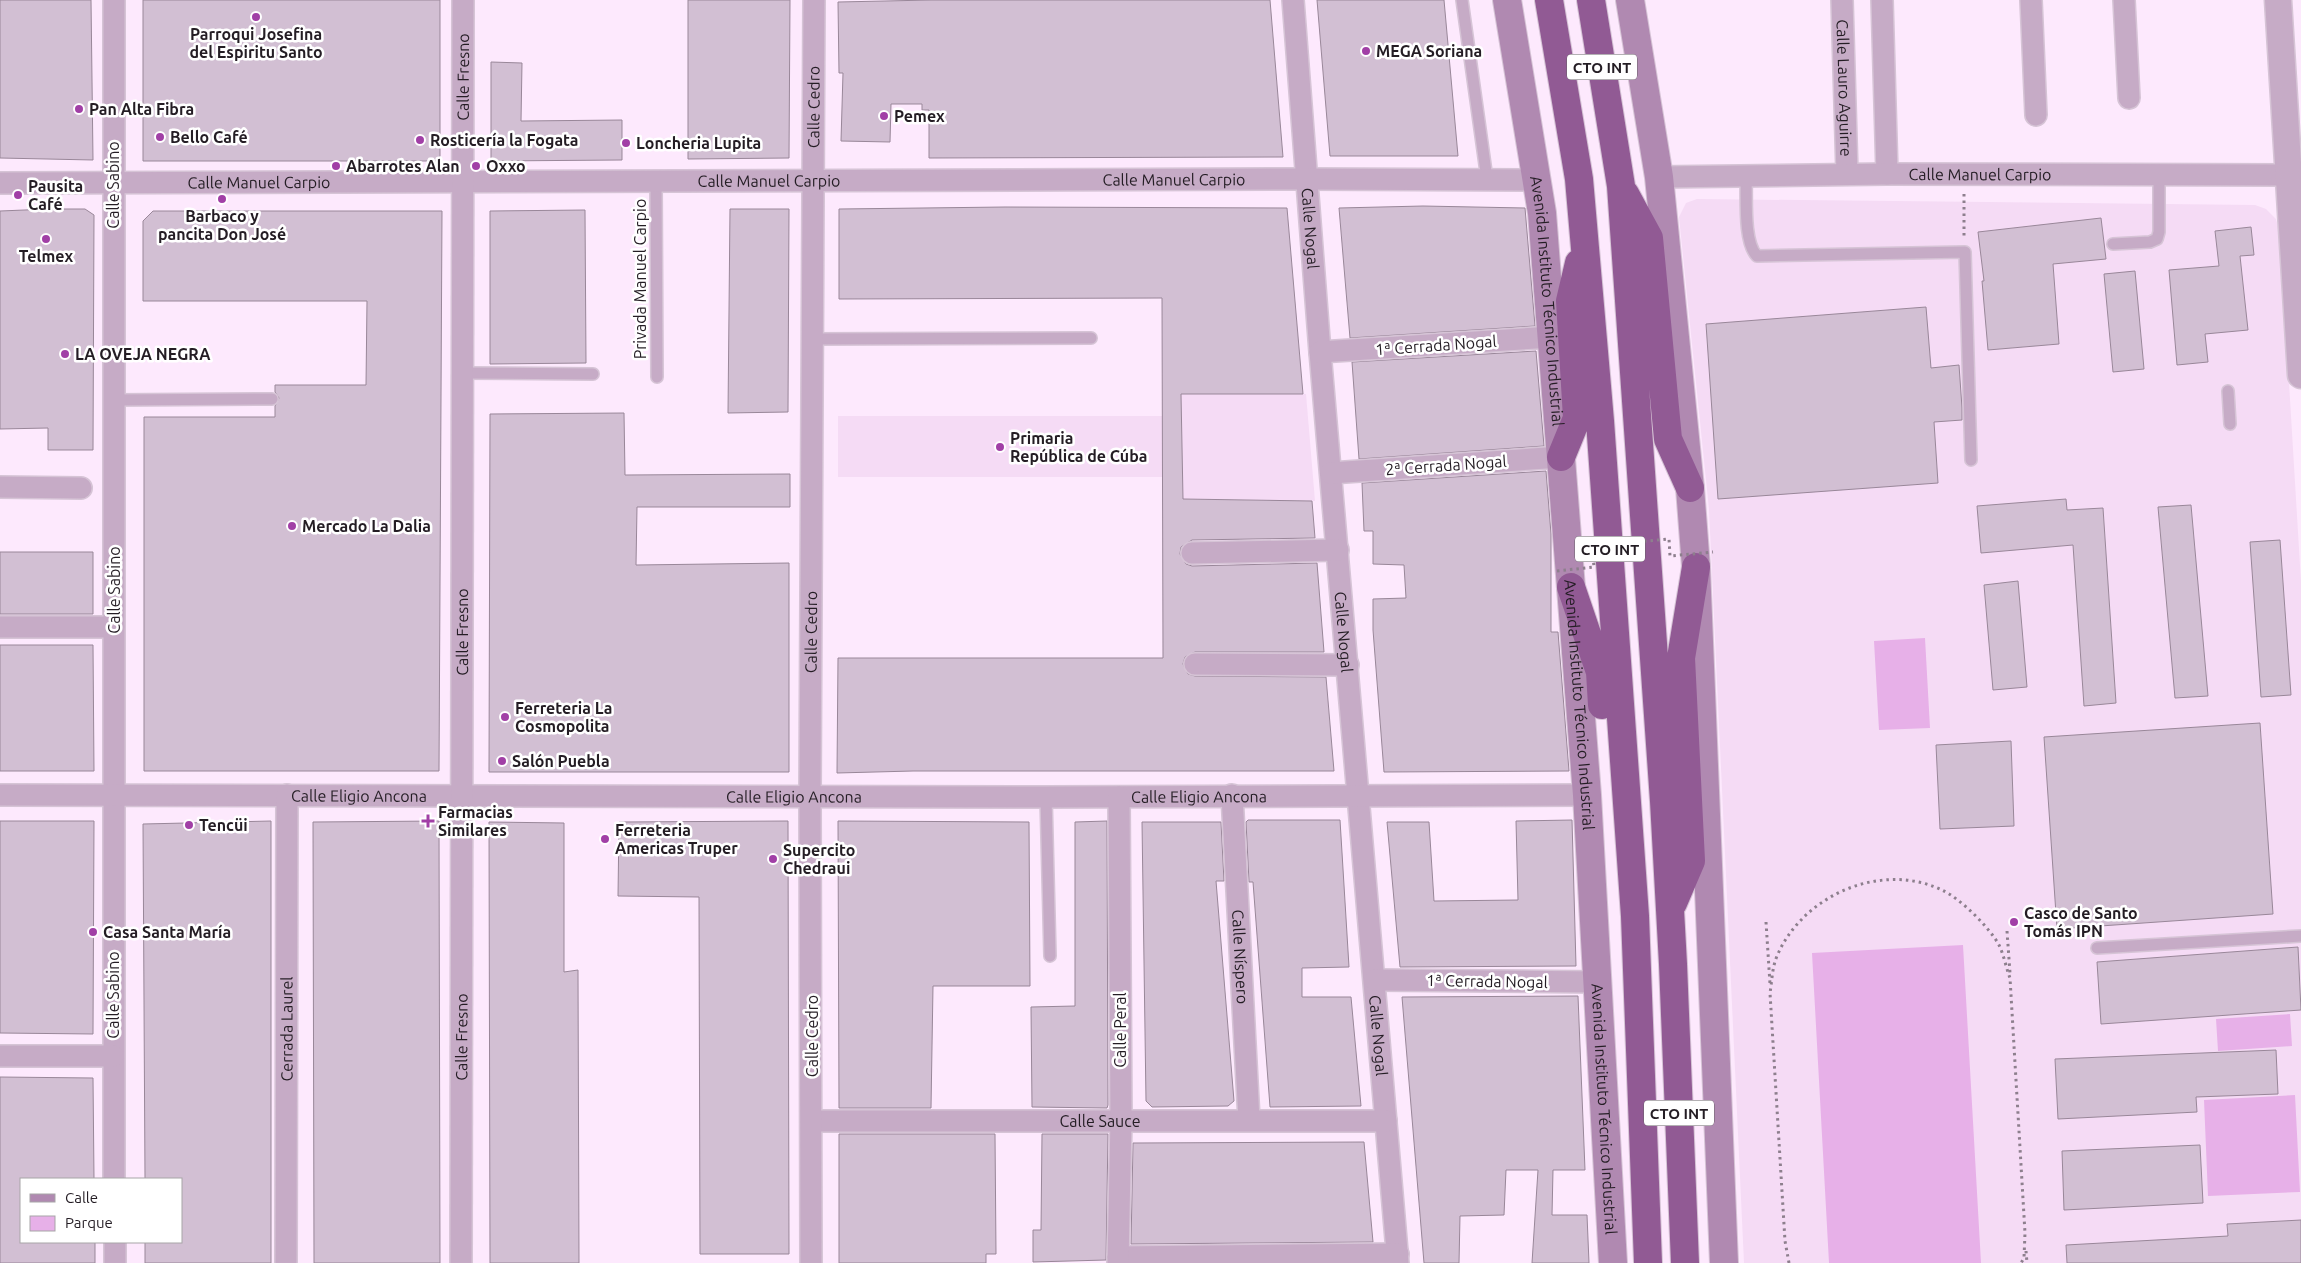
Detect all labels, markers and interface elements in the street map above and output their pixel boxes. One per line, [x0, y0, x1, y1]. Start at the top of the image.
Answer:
marker: Parroqui Josefina del Espiritu Santo [250, 11, 262, 23]
street label: Calle Lauro Aguirre [1834, 19, 1855, 157]
place label: Parroqui Josefina del Espiritu Santo [189, 25, 323, 61]
street label: Calle Fresno [454, 33, 472, 121]
place label: MEGA Soriana [1376, 42, 1482, 60]
marker: MEGA Soriana [1360, 45, 1372, 57]
road number: CTO INT [1567, 54, 1637, 80]
street label: Calle Cedro [804, 66, 823, 148]
place label: Pan Alta Fibra [89, 100, 194, 118]
marker: Pan Alta Fibra [73, 103, 85, 115]
place label: Pemex [894, 107, 945, 125]
marker: Pemex [878, 110, 890, 122]
place label: Bello Café [170, 128, 248, 146]
marker: Bello Café [154, 131, 166, 143]
place label: Rosticería la Fogata [430, 131, 578, 149]
marker: Rosticería la Fogata [414, 134, 426, 146]
place label: Loncheria Lupita [636, 134, 761, 152]
marker: Loncheria Lupita [620, 137, 632, 149]
street label: Calle Sabino [104, 141, 122, 229]
place label: Abarrotes Alan [346, 157, 460, 175]
place label: Oxxo [486, 157, 526, 175]
marker: Abarrotes Alan [330, 160, 342, 172]
marker: Oxxo [470, 160, 482, 172]
street label: Calle Manuel Carpio [1909, 165, 2051, 183]
street label: Calle Manuel Carpio [1103, 170, 1245, 189]
street label: Calle Manuel Carpio [698, 171, 840, 190]
street label: Calle Manuel Carpio [188, 173, 330, 191]
street label: Avenida Instituto Técnico Industrial [1527, 174, 1567, 427]
place label: Pausita Café [28, 177, 83, 213]
street label: Calle Nogal [1298, 187, 1323, 270]
marker: Pausita Café [12, 189, 24, 201]
marker: Barbaco y pancita Don José [216, 193, 228, 205]
street label: Privada Manuel Carpio [631, 199, 649, 359]
place label: Barbaco y pancita Don José [158, 207, 286, 243]
marker: Telmex [40, 233, 52, 245]
place label: Telmex [19, 247, 73, 265]
street label: 1ª Cerrada Nogal [1375, 332, 1497, 358]
place label: LA OVEJA NEGRA [75, 345, 211, 363]
marker: LA OVEJA NEGRA [59, 348, 71, 360]
place label: Primaria República de Cúba [1010, 429, 1148, 465]
marker: Primaria República de Cúba [994, 441, 1006, 453]
street label: 2ª Cerrada Nogal [1385, 452, 1507, 478]
place label: Mercado La Dalia [302, 517, 431, 535]
marker: Mercado La Dalia [286, 520, 298, 532]
road number: CTO INT [1575, 536, 1645, 562]
street label: Calle Sabino [105, 546, 123, 634]
street label: Avenida Instituto Técnico Industrial [1561, 579, 1598, 831]
street label: Calle Fresno [453, 588, 471, 676]
street label: Calle Cedro [802, 591, 820, 673]
street label: Calle Nogal [1332, 591, 1356, 673]
place label: Ferreteria La Cosmopolita [515, 699, 612, 735]
marker: Ferreteria La Cosmopolita [499, 711, 511, 723]
place label: Salón Puebla [512, 752, 610, 770]
marker: Salón Puebla [496, 755, 508, 767]
street label: Calle Eligio Ancona [291, 787, 427, 805]
street label: Calle Eligio Ancona [726, 787, 862, 806]
street label: Calle Eligio Ancona [1131, 787, 1267, 806]
place label: Farmacias Similares [438, 803, 513, 839]
marker: Farmacias Similares [422, 815, 434, 827]
place label: Tencüi [199, 816, 248, 834]
marker: Tencüi [183, 819, 195, 831]
place label: Ferreteria Americas Truper [615, 821, 738, 857]
marker: Ferreteria Americas Truper [599, 833, 611, 845]
place label: Supercito Chedraui [783, 841, 855, 877]
marker: Supercito Chedraui [767, 853, 779, 865]
place label: Casco de Santo Tomás IPN [2024, 904, 2138, 940]
street label: Calle Níspero [1229, 909, 1252, 1005]
marker: Casco de Santo Tomás IPN [2008, 916, 2020, 928]
place label: Casa Santa María [103, 923, 231, 941]
marker: Casa Santa María [87, 926, 99, 938]
street label: Calle Sabino [104, 951, 122, 1039]
street label: 1ª Cerrada Nogal [1426, 971, 1548, 991]
street label: Cerrada Laurel [277, 977, 296, 1081]
street label: Avenida Instituto Técnico Industrial [1588, 983, 1620, 1235]
street label: Calle Peral [1111, 992, 1129, 1068]
street label: Calle Fresno [452, 993, 470, 1081]
street label: Calle Nogal [1366, 994, 1391, 1077]
street label: Calle Cedro [803, 995, 821, 1077]
road number: CTO INT [1644, 1100, 1714, 1126]
street label: Calle Sauce [1059, 1112, 1141, 1130]
legend [20, 1178, 182, 1243]
text: Calle [65, 1189, 98, 1206]
text: Parque [65, 1214, 113, 1231]

